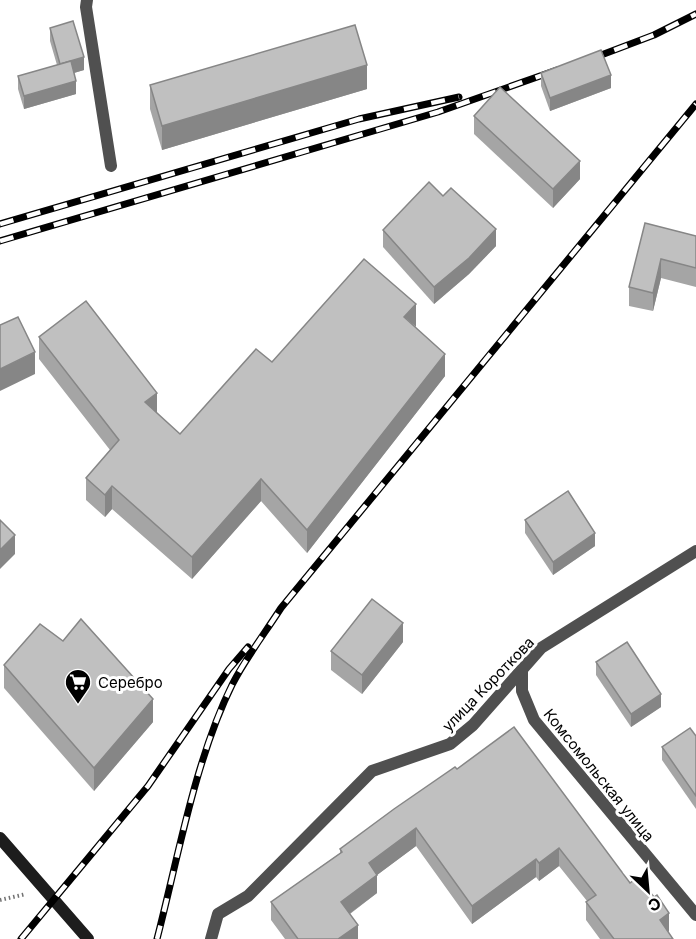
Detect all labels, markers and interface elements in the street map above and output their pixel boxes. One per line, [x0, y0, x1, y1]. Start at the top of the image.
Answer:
street label: улица Короткова [438, 633, 538, 735]
supermarket icon: Серебро [63, 667, 93, 705]
place label: Серебро [98, 673, 163, 692]
street label: Комсомольская улица [540, 705, 658, 845]
north arrow [618, 861, 678, 921]
text: С [645, 893, 664, 916]

